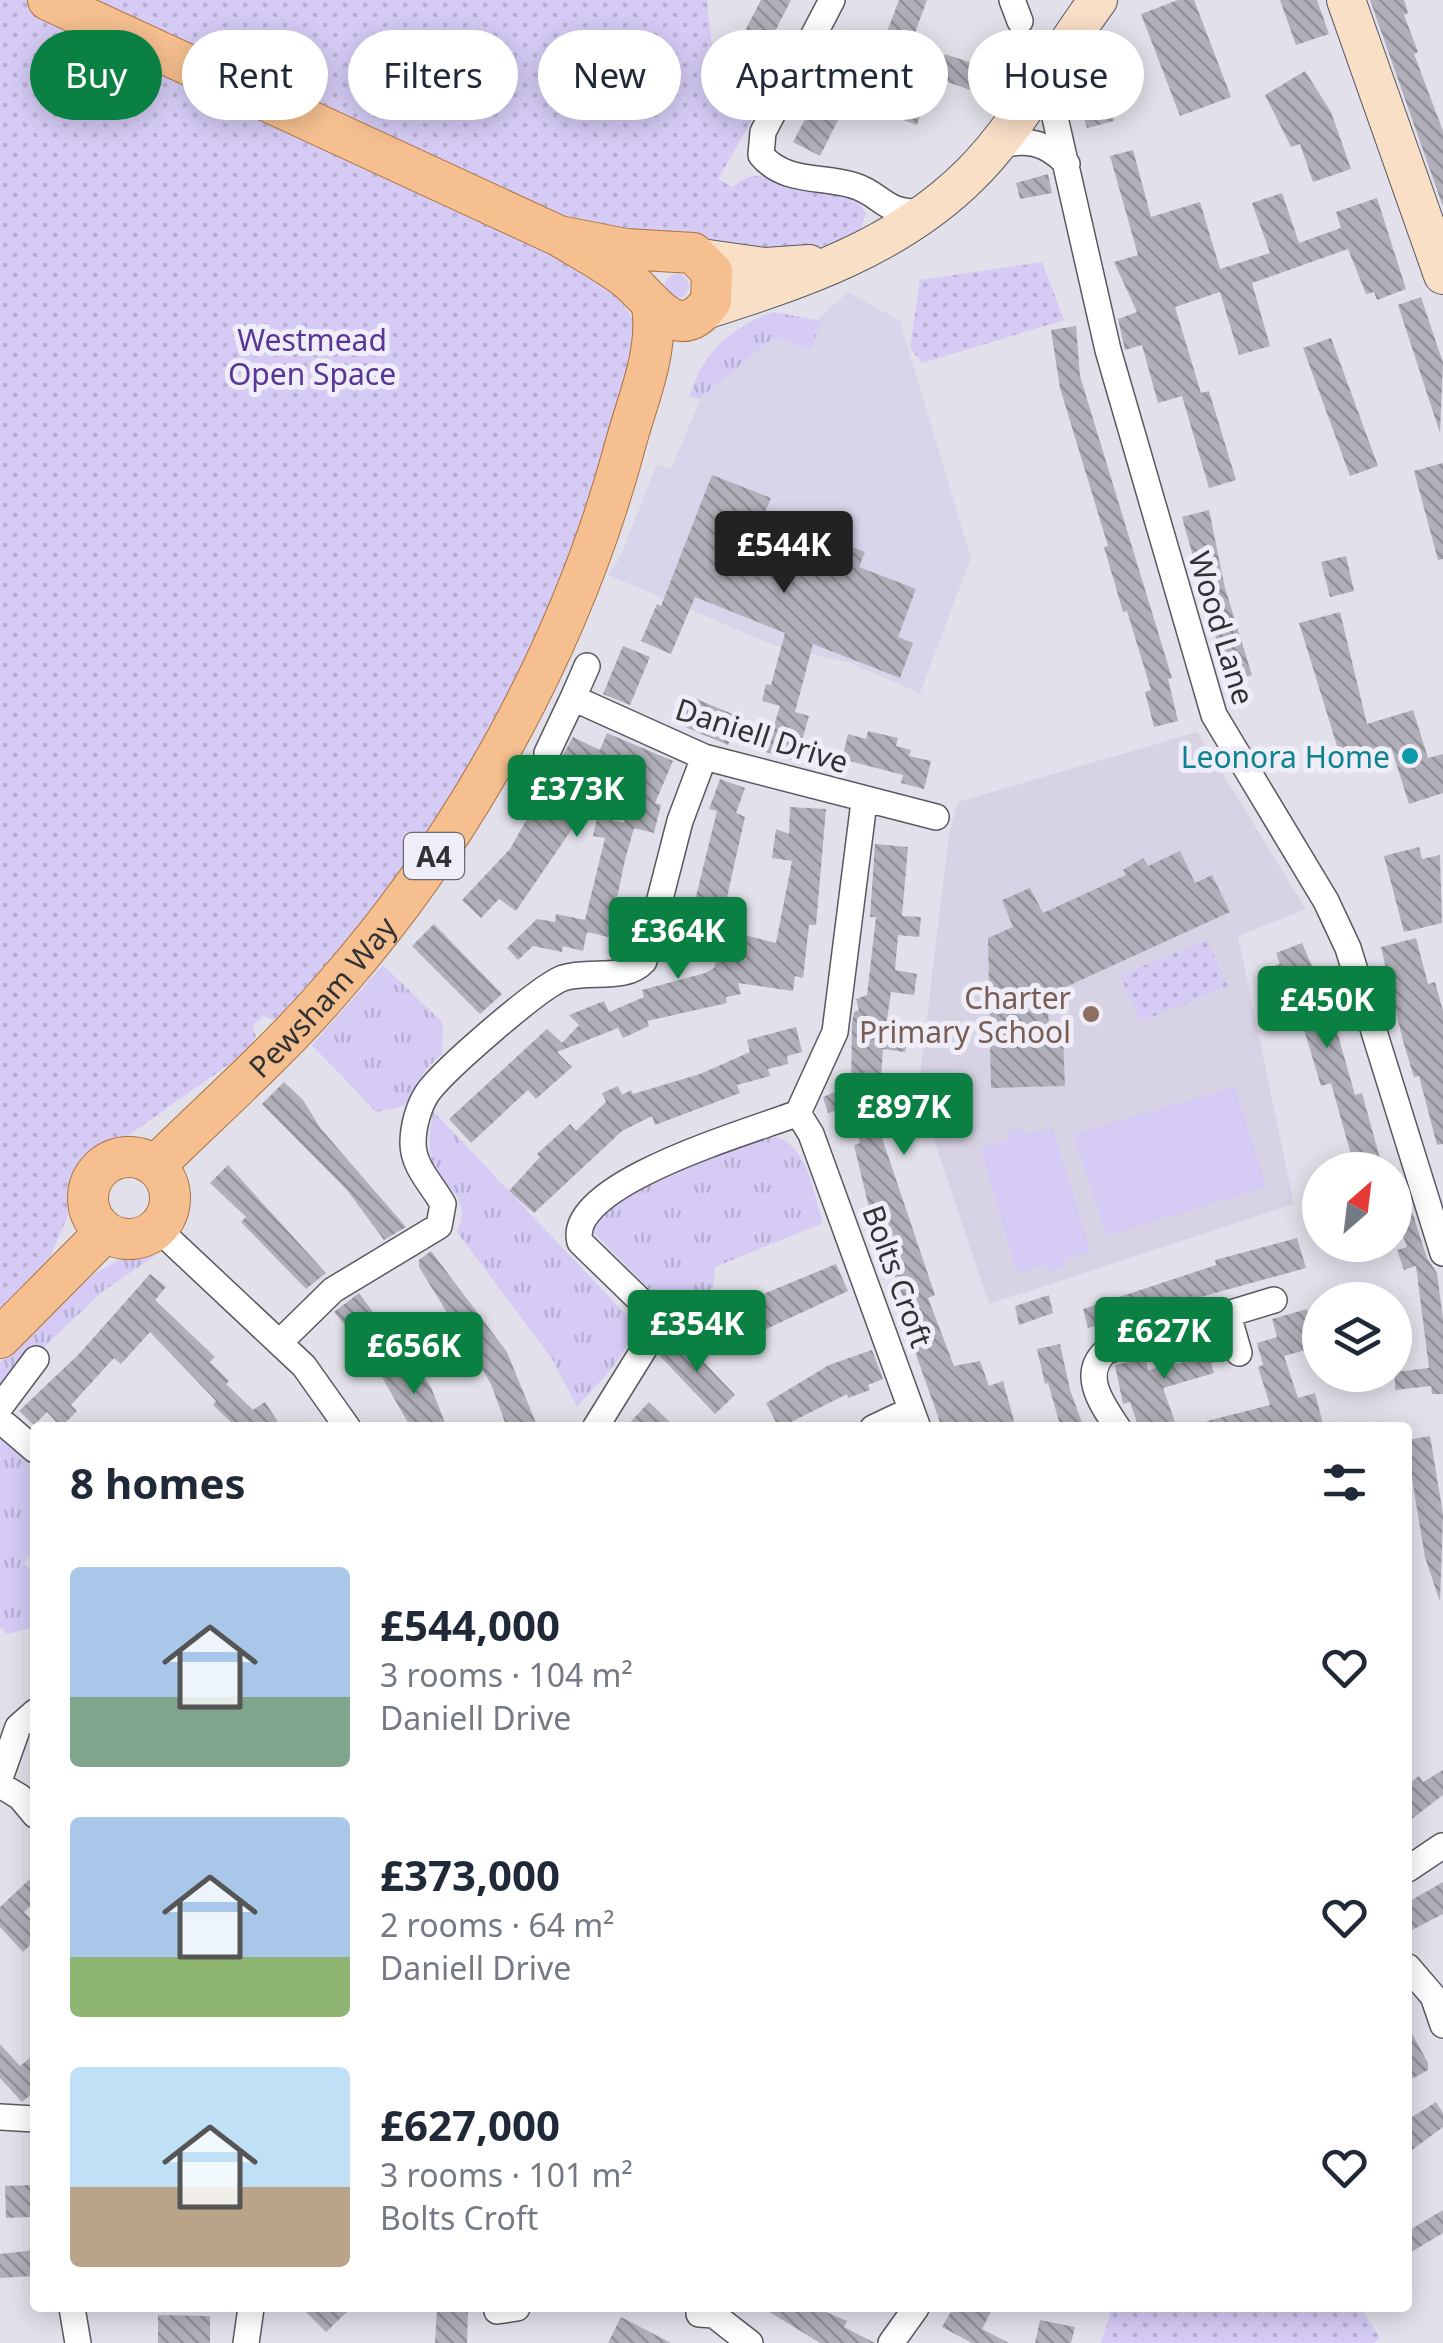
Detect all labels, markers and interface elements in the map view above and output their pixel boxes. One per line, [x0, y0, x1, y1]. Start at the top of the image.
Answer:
chip: Buy [30, 30, 162, 120]
chip: Rent [182, 30, 328, 120]
chip: Filters [348, 30, 518, 120]
chip: New [538, 30, 681, 120]
chip: Apartment [701, 30, 948, 120]
chip: House [968, 30, 1144, 120]
park label: Westmead Open Space [228, 319, 396, 394]
pin: £544K [714, 511, 854, 596]
text: £544K [737, 522, 831, 565]
street label: Wood Lane [1179, 547, 1265, 709]
street label: Daniell Drive [670, 688, 854, 782]
place label: Leonora Home [1181, 736, 1390, 777]
marker: Leonora Home [1399, 745, 1421, 767]
pin: £373K [507, 755, 647, 840]
text: £373K [530, 766, 624, 809]
road number: A4 [404, 833, 464, 879]
pin: £364K [608, 897, 748, 982]
street label: Pewsham Way [239, 907, 405, 1086]
text: £364K [631, 908, 725, 951]
pin: £450K [1257, 966, 1397, 1051]
place label: Charter Primary School [859, 977, 1071, 1052]
text: £450K [1280, 977, 1374, 1020]
marker: Charter Primary School [1080, 1003, 1102, 1025]
pin: £897K [834, 1073, 974, 1158]
text: £897K [857, 1084, 951, 1127]
north arrow [1302, 1152, 1412, 1262]
map controls [1302, 1152, 1412, 1392]
street label: Bolts Croft [853, 1199, 943, 1353]
button: layers [1302, 1282, 1412, 1392]
pin: £354K [627, 1290, 767, 1375]
pin: £627K [1094, 1297, 1234, 1382]
text: £354K [650, 1301, 744, 1344]
text: £627K [1117, 1308, 1211, 1351]
pin: £656K [344, 1312, 484, 1397]
text: £656K [367, 1323, 461, 1366]
text: 8 homes [70, 1454, 246, 1511]
icon: filters [1317, 1455, 1372, 1510]
text: £544,000 [380, 1596, 560, 1653]
icon: home [150, 1607, 270, 1727]
icon: heart [1317, 1640, 1372, 1695]
text: 3 rooms · 104 m² [380, 1653, 633, 1696]
text: Daniell Drive [380, 1696, 571, 1739]
text: £373,000 [380, 1846, 560, 1903]
icon: home [150, 1857, 270, 1977]
icon: heart [1317, 1890, 1372, 1945]
text: 2 rooms · 64 m² [380, 1903, 614, 1946]
text: Daniell Drive [380, 1946, 571, 1989]
text: £627,000 [380, 2096, 560, 2153]
icon: home [150, 2107, 270, 2227]
icon: heart [1317, 2140, 1372, 2195]
text: 3 rooms · 101 m² [380, 2153, 633, 2196]
text: Bolts Croft [380, 2196, 538, 2239]

